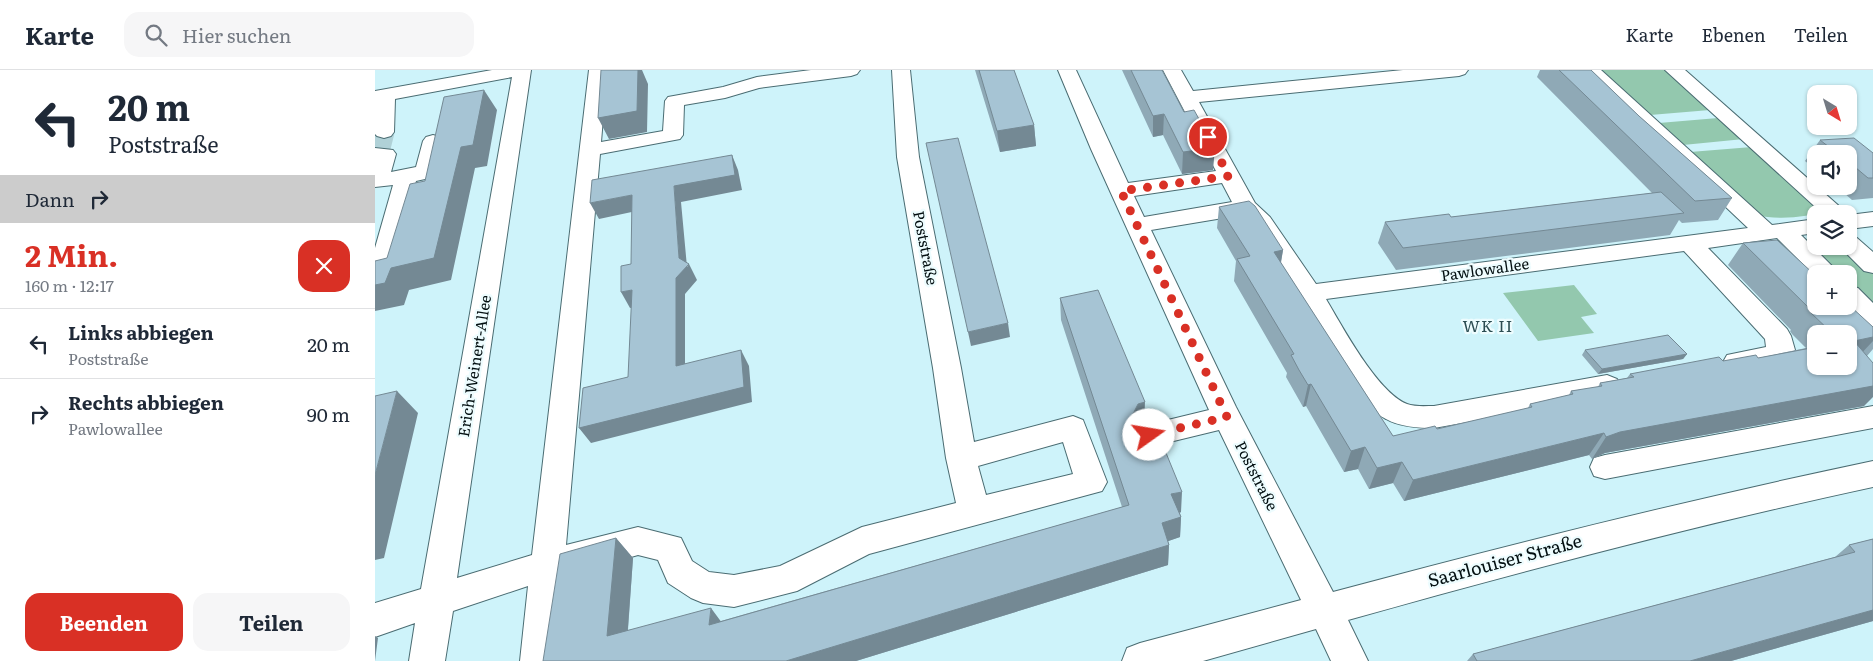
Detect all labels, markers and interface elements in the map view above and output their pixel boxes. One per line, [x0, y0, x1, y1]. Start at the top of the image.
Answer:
search box [124, 12, 474, 57]
text: Karte [25, 17, 94, 52]
icon: search [142, 21, 170, 49]
text: Hier suchen [182, 21, 291, 49]
text: Karte [1626, 21, 1673, 48]
text: Ebenen [1701, 21, 1766, 48]
text: Teilen [1794, 21, 1848, 48]
text: 20 m [108, 80, 190, 132]
north arrow [1807, 85, 1857, 135]
map controls [1807, 85, 1857, 375]
icon: left [25, 90, 90, 155]
pin [1187, 116, 1229, 158]
icon: arrive [1194, 123, 1222, 151]
text: Poststraße [108, 127, 219, 160]
button: sound [1807, 145, 1857, 195]
text: Dann [25, 185, 75, 213]
icon: right [85, 185, 113, 213]
button: layers [1807, 205, 1857, 255]
street label: Poststraße [908, 208, 945, 287]
text: 2 Min. [25, 232, 118, 276]
button: close [298, 240, 350, 292]
street label: Pawlowallee [1439, 251, 1531, 286]
button: + [1807, 265, 1857, 315]
text: 160 m · 12:17 [25, 273, 114, 297]
street label: Erich-Weinert-Allee [451, 293, 496, 438]
district label: WK II [1463, 313, 1513, 337]
text: Links abbiegen [68, 318, 214, 346]
button: − [1807, 325, 1857, 375]
icon: left [25, 330, 53, 358]
text: 20 m [307, 330, 350, 358]
text: Poststraße [68, 346, 149, 370]
text: Rechts abbiegen [68, 388, 224, 416]
icon: right [25, 400, 53, 428]
text: 90 m [307, 400, 350, 428]
position arrow [1122, 408, 1174, 460]
text: Pawlowallee [68, 416, 163, 440]
street label: Poststraße [1230, 436, 1285, 514]
street label: Saarlouiser Straße [1425, 526, 1585, 593]
button: Beenden [25, 593, 183, 651]
button: Teilen [193, 593, 350, 651]

